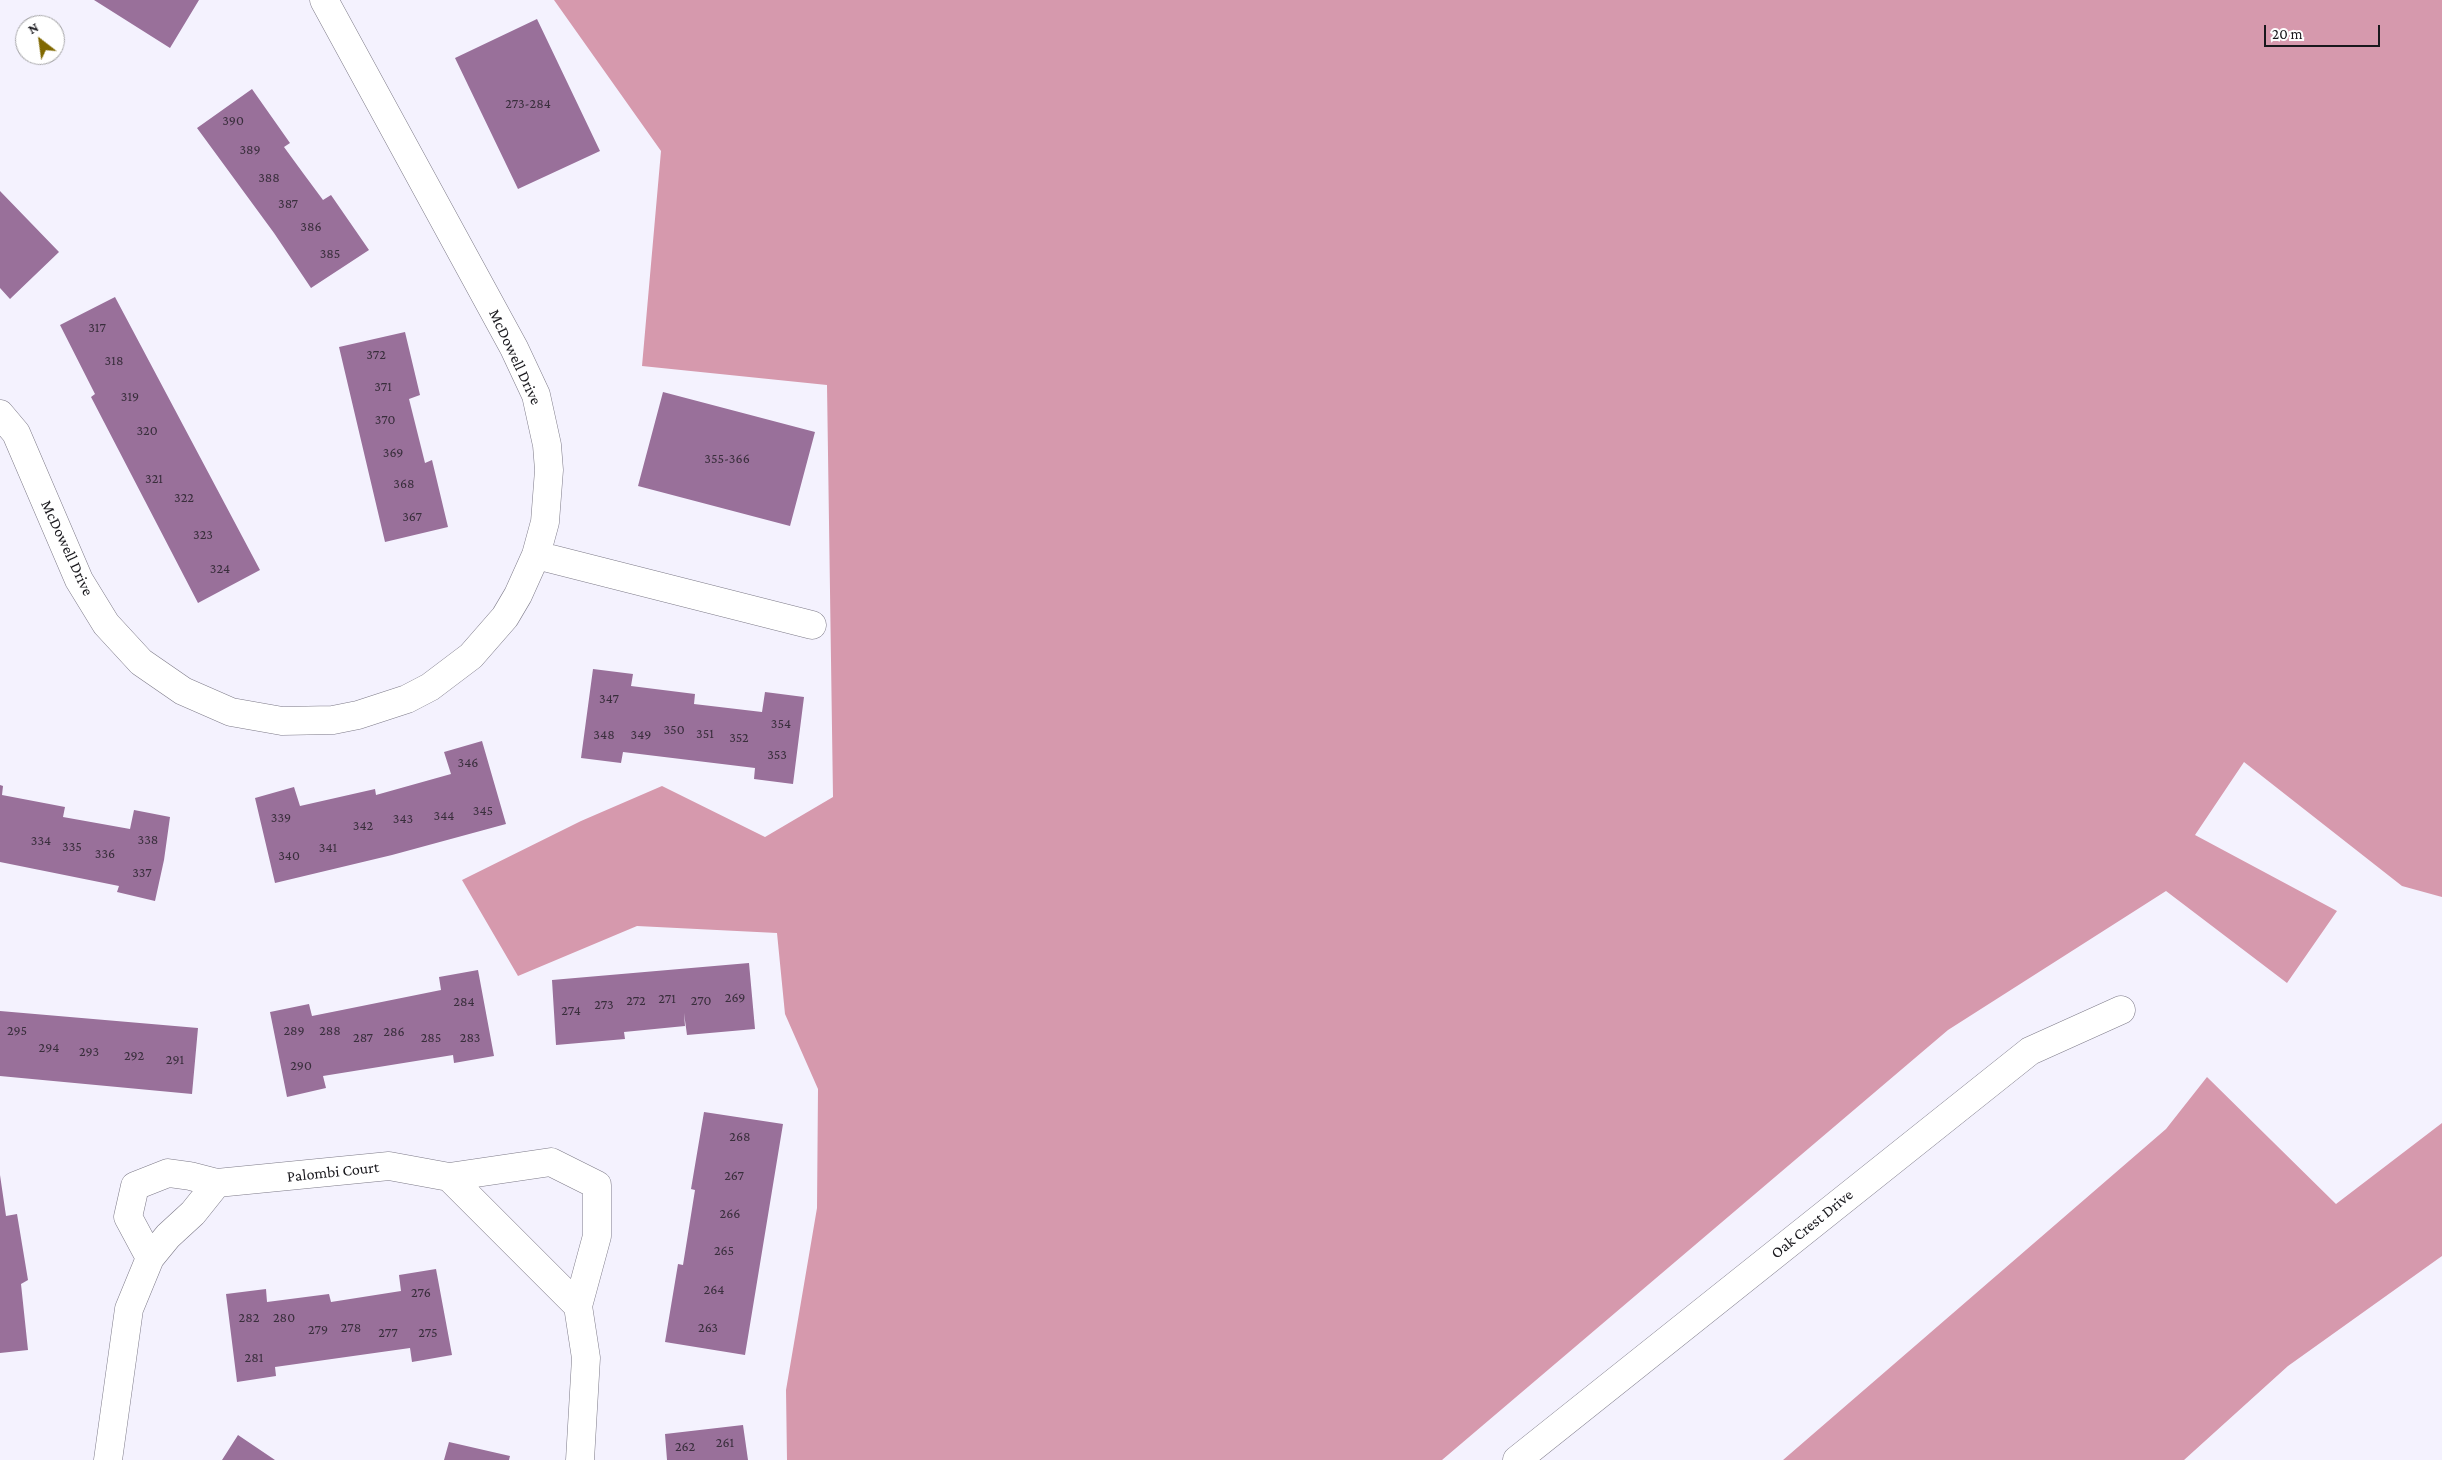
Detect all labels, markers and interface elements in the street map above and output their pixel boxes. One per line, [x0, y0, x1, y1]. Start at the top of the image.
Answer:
north arrow [15, 15, 65, 65]
scale bar [2267, 15, 2383, 47]
text: N [25, 19, 41, 37]
text: 20 m [2272, 26, 2303, 42]
house number: 273-284 [505, 96, 551, 112]
house number: 390 [222, 113, 244, 129]
house number: 389 [239, 142, 261, 158]
house number: 388 [258, 170, 280, 186]
house number: 387 [278, 196, 298, 212]
house number: 386 [300, 219, 322, 235]
house number: 385 [320, 246, 340, 262]
street label: McDowell Drive [484, 306, 546, 408]
house number: 317 [88, 320, 106, 336]
house number: 372 [366, 347, 386, 363]
house number: 318 [105, 353, 123, 369]
house number: 371 [374, 379, 392, 395]
house number: 319 [121, 389, 139, 405]
house number: 370 [375, 412, 395, 428]
house number: 320 [136, 423, 158, 439]
house number: 369 [383, 445, 403, 461]
house number: 355-366 [704, 451, 750, 467]
house number: 321 [145, 471, 163, 487]
house number: 368 [393, 476, 415, 492]
house number: 322 [174, 490, 194, 506]
street label: McDowell Drive [36, 497, 98, 599]
house number: 367 [402, 509, 422, 525]
house number: 323 [193, 527, 213, 543]
house number: 324 [210, 561, 230, 577]
house number: 347 [599, 691, 619, 707]
house number: 354 [771, 716, 791, 732]
house number: 350 [663, 722, 685, 738]
house number: 351 [696, 726, 714, 742]
house number: 348 [593, 727, 615, 743]
house number: 349 [631, 727, 651, 743]
house number: 352 [729, 730, 749, 746]
house number: 353 [767, 747, 787, 763]
house number: 346 [458, 755, 478, 771]
house number: 345 [473, 803, 493, 819]
house number: 344 [434, 808, 454, 824]
house number: 339 [271, 810, 291, 826]
house number: 343 [393, 811, 413, 827]
house number: 342 [353, 818, 373, 834]
house number: 338 [138, 832, 158, 848]
house number: 334 [31, 833, 51, 849]
house number: 335 [62, 839, 82, 855]
house number: 341 [319, 840, 337, 856]
house number: 336 [95, 846, 115, 862]
house number: 340 [278, 848, 300, 864]
house number: 337 [132, 865, 152, 881]
house number: 269 [725, 990, 745, 1006]
house number: 271 [658, 991, 676, 1007]
house number: 272 [626, 993, 646, 1009]
house number: 270 [691, 993, 711, 1009]
house number: 284 [453, 994, 475, 1010]
house number: 273 [594, 997, 614, 1013]
house number: 274 [561, 1003, 581, 1019]
house number: 295 [7, 1023, 27, 1039]
house number: 289 [283, 1023, 305, 1039]
house number: 288 [319, 1023, 341, 1039]
house number: 286 [383, 1024, 405, 1040]
house number: 287 [353, 1030, 373, 1046]
house number: 285 [421, 1030, 441, 1046]
house number: 283 [460, 1030, 480, 1046]
house number: 294 [39, 1040, 59, 1056]
house number: 293 [79, 1044, 99, 1060]
house number: 292 [124, 1048, 144, 1064]
house number: 291 [166, 1052, 184, 1068]
house number: 290 [290, 1058, 312, 1074]
house number: 268 [729, 1129, 751, 1145]
street label: Palombi Court [286, 1158, 380, 1186]
house number: 267 [724, 1168, 744, 1184]
street label: Oak Crest Drive [1767, 1185, 1857, 1263]
house number: 266 [720, 1206, 740, 1222]
house number: 265 [714, 1243, 734, 1259]
house number: 264 [704, 1282, 724, 1298]
house number: 276 [411, 1285, 431, 1301]
house number: 282 [239, 1310, 259, 1326]
house number: 280 [273, 1310, 295, 1326]
house number: 278 [341, 1320, 361, 1336]
house number: 263 [698, 1320, 718, 1336]
house number: 279 [308, 1322, 328, 1338]
house number: 277 [378, 1325, 398, 1341]
house number: 275 [418, 1325, 438, 1341]
house number: 281 [245, 1350, 263, 1366]
house number: 261 [716, 1435, 734, 1451]
house number: 262 [675, 1439, 695, 1455]

